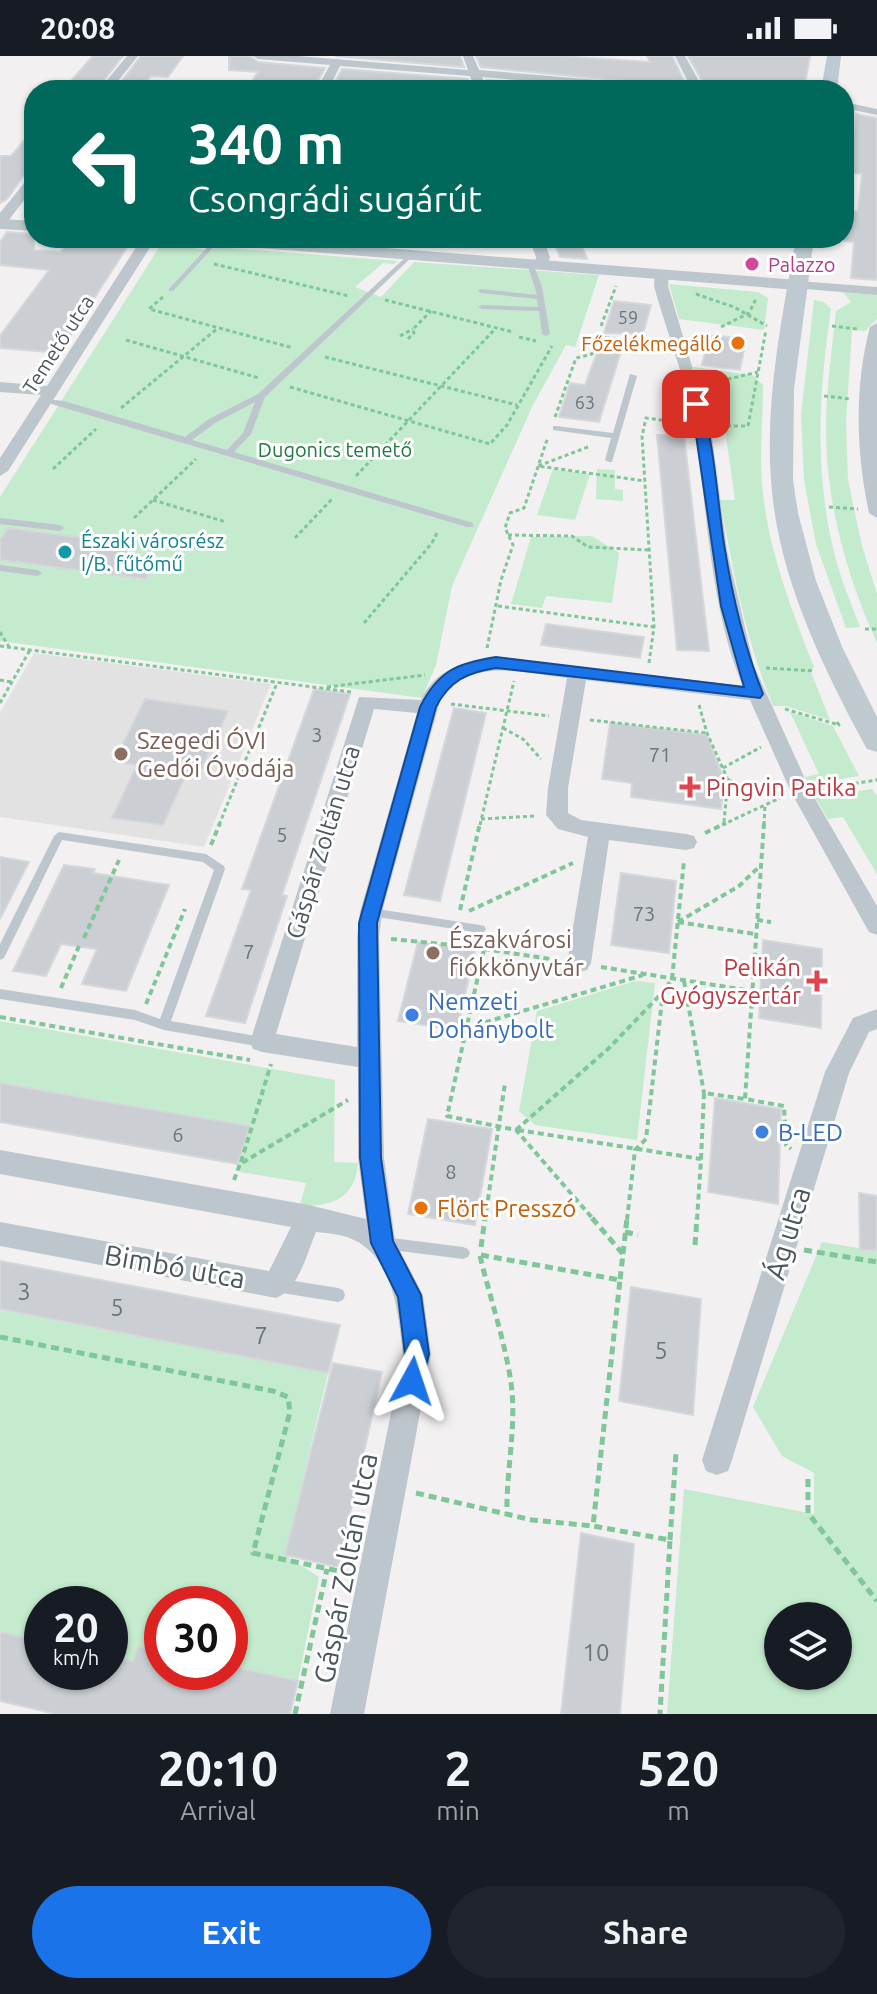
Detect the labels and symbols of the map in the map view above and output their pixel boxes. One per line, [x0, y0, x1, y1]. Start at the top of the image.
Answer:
place label: Palazzo [768, 253, 836, 276]
marker: Palazzo [743, 255, 761, 273]
street label: Temető utca [18, 291, 98, 397]
house number: 59 [618, 307, 638, 327]
place label: Főzelékmegálló [581, 332, 722, 355]
marker: Főzelékmegálló [729, 334, 747, 352]
pin [662, 370, 730, 438]
house number: 63 [575, 392, 595, 412]
park label: Dugonics temető [258, 438, 412, 461]
place label: Északi városrész I/B. fűtőmű [81, 529, 224, 575]
marker: Északi városrész I/B. fűtőmű [56, 543, 74, 561]
house number: 3 [311, 723, 323, 746]
place label: Szegedi ÓVI Gedói Óvodája [137, 726, 294, 782]
street label: Gáspár Zoltán utca [281, 742, 365, 942]
house number: 71 [649, 743, 671, 766]
marker: Szegedi ÓVI Gedói Óvodája [112, 745, 130, 763]
place label: Pingvin Patika [706, 774, 857, 801]
marker: Pingvin Patika [681, 778, 699, 796]
house number: 5 [276, 823, 288, 846]
house number: 73 [633, 902, 655, 925]
place label: Északvárosi fiókkönyvtár [449, 925, 584, 981]
house number: 7 [243, 940, 255, 963]
marker: Északvárosi fiókkönyvtár [424, 944, 442, 962]
place label: Pelikán Gyógyszertár [660, 954, 801, 1009]
marker: Pelikán Gyógyszertár [808, 972, 826, 990]
place label: Nemzeti Dohánybolt [428, 988, 554, 1043]
marker: Nemzeti Dohánybolt [403, 1006, 421, 1024]
place label: B-LED [778, 1119, 843, 1146]
house number: 6 [172, 1123, 184, 1146]
marker: B-LED [753, 1123, 771, 1141]
house number: 8 [445, 1160, 457, 1183]
street label: Ág utca [757, 1183, 816, 1283]
place label: Flört Presszó [437, 1195, 576, 1222]
marker: Flört Presszó [412, 1199, 430, 1217]
street label: Bimbó utca [102, 1238, 248, 1294]
house number: 3 [17, 1278, 31, 1305]
house number: 5 [110, 1294, 124, 1321]
house number: 7 [254, 1322, 268, 1349]
house number: 5 [654, 1337, 668, 1364]
position arrow [370, 1339, 454, 1423]
street label: Gáspár Zoltán utca [307, 1450, 383, 1686]
speed limit sign: 30 [144, 1586, 248, 1690]
house number: 10 [582, 1639, 610, 1666]

